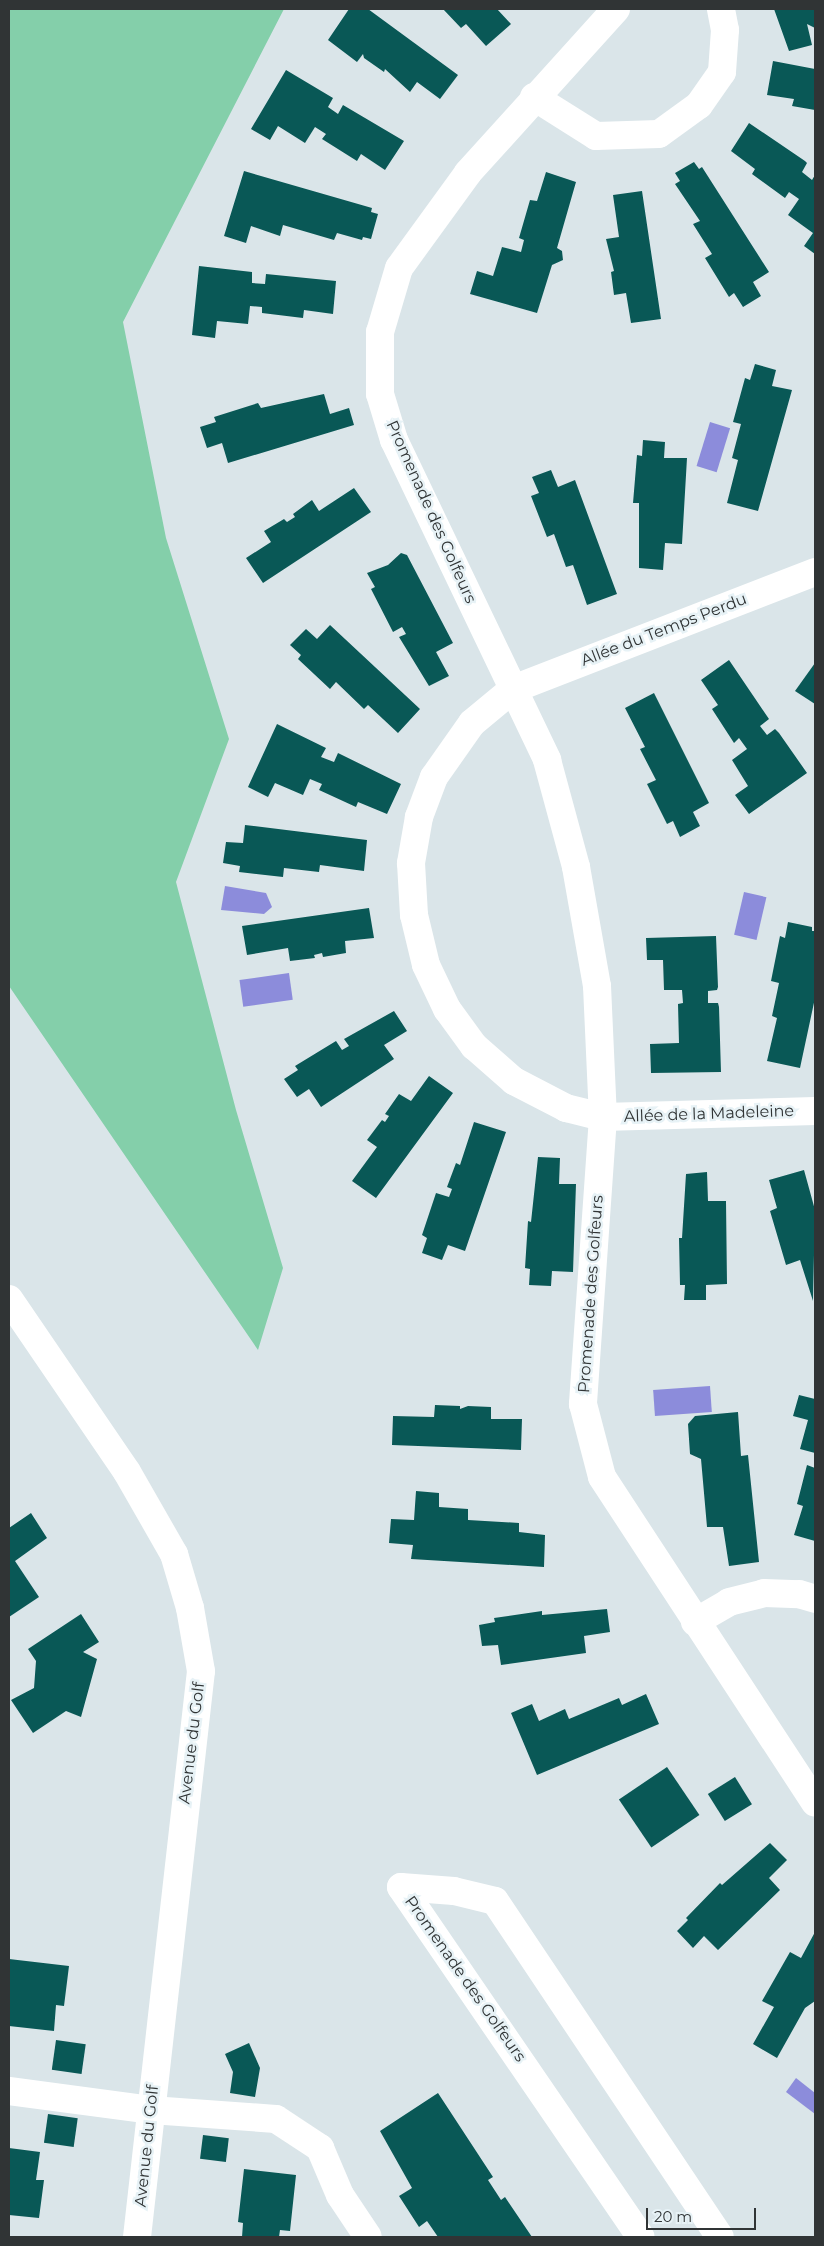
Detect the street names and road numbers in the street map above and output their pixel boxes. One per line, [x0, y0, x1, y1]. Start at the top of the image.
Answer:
street label: Promenade des Golfeurs [382, 418, 480, 606]
street label: Allée du Temps Perdu [578, 590, 750, 670]
street label: Allée de la Madeleine [624, 1101, 794, 1127]
street label: Promenade des Golfeurs [575, 1195, 607, 1393]
street label: Avenue du Golf [175, 1681, 209, 1805]
street label: Promenade des Golfeurs [400, 1892, 530, 2066]
street label: Avenue du Golf [131, 2084, 163, 2208]

